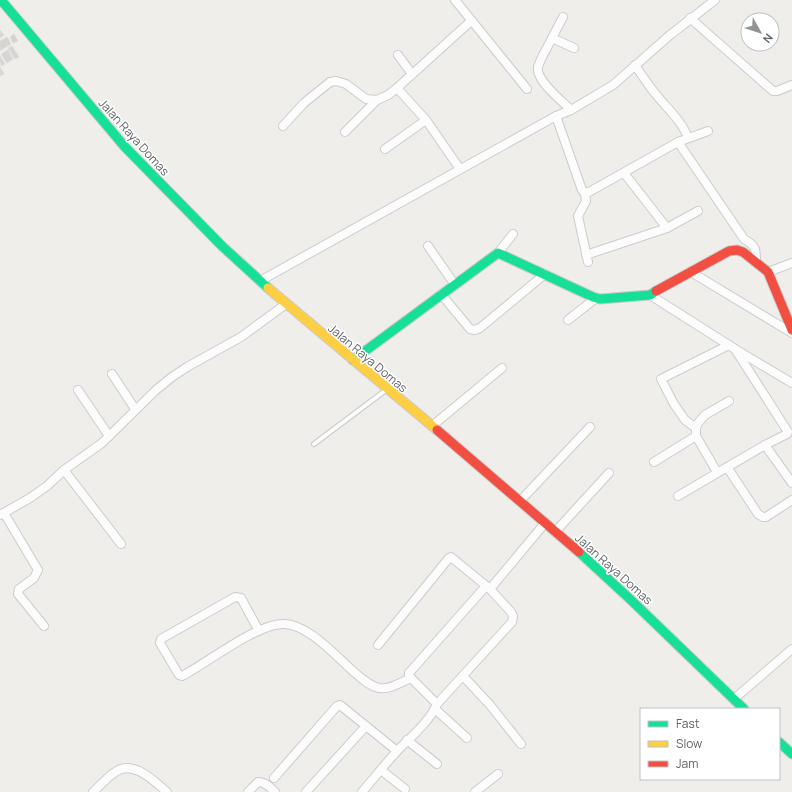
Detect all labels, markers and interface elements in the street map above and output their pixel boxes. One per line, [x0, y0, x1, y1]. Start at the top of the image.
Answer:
north arrow [740, 12, 780, 52]
text: N [760, 31, 776, 46]
street label: Jalan Raya Domas [95, 95, 173, 179]
street label: Jalan Raya Domas [325, 320, 411, 396]
street label: Jalan Raya Domas [572, 530, 656, 608]
legend [640, 708, 780, 780]
text: Fast [676, 715, 700, 732]
text: Slow [676, 735, 702, 752]
text: Jam [676, 755, 698, 772]

